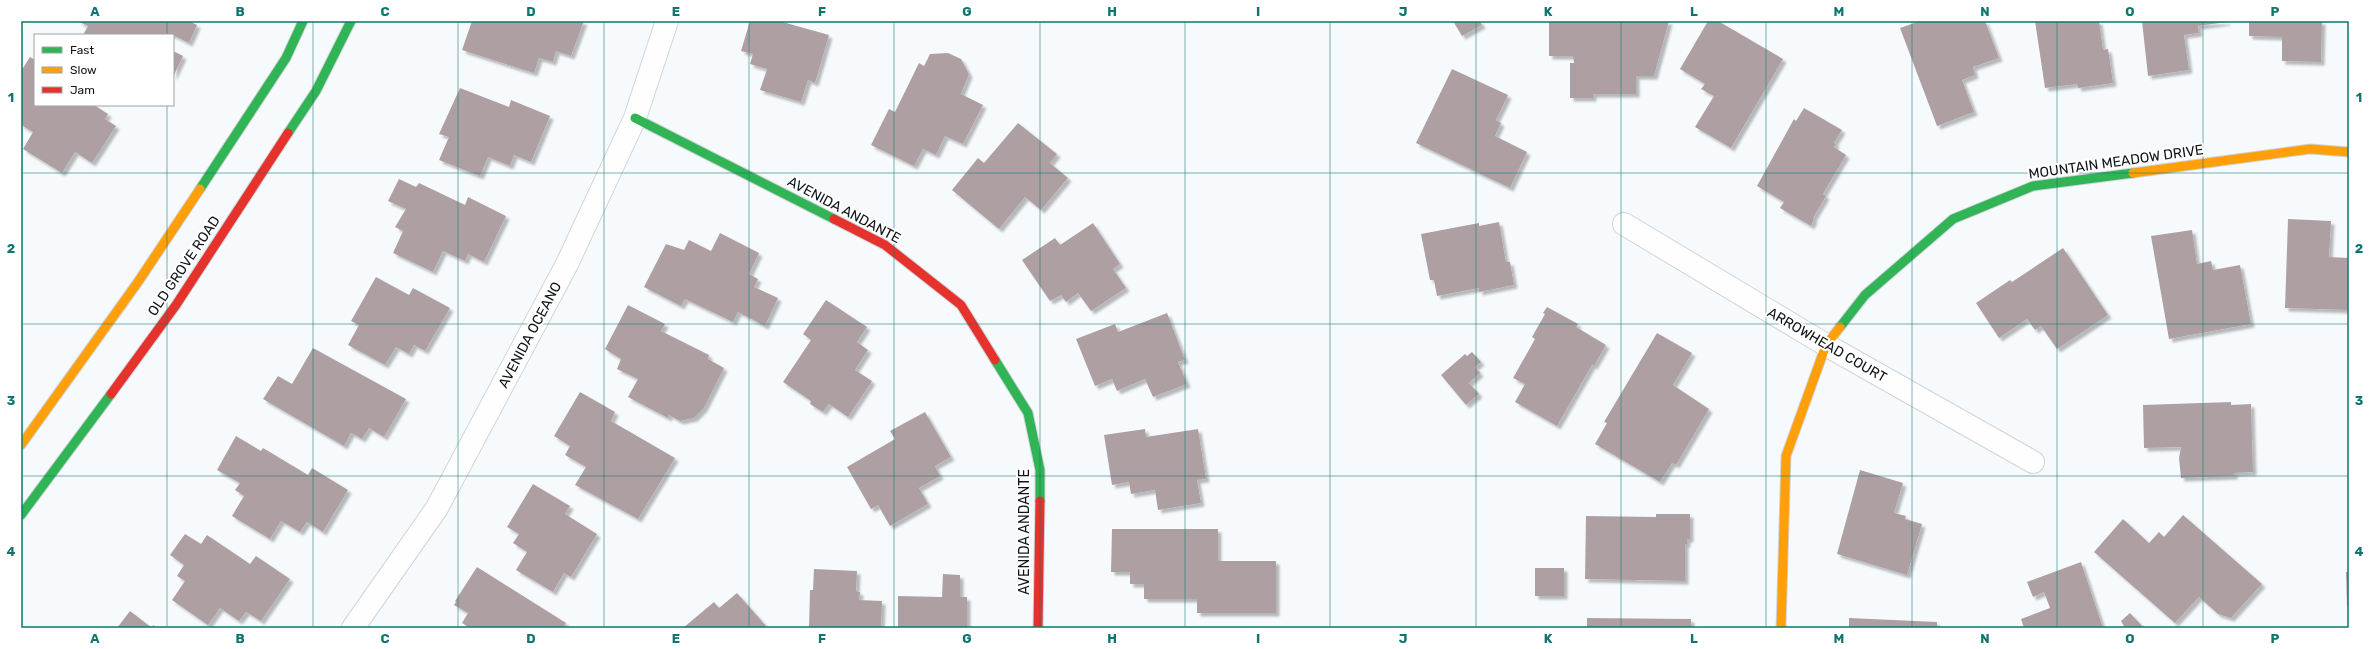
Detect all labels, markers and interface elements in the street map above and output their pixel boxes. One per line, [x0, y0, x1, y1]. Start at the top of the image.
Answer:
text: A [90, 4, 100, 19]
text: B [235, 4, 245, 19]
text: C [380, 4, 390, 19]
text: D [526, 4, 536, 19]
text: E [672, 4, 680, 19]
text: F [818, 4, 826, 19]
text: G [962, 4, 972, 19]
text: H [1107, 4, 1117, 19]
text: I [1256, 4, 1260, 19]
text: J [1399, 4, 1407, 19]
text: K [1544, 4, 1553, 19]
text: L [1690, 4, 1698, 19]
text: M [1834, 4, 1844, 19]
text: N [1980, 4, 1990, 19]
text: O [2125, 4, 2135, 19]
text: P [2271, 4, 2280, 19]
legend [34, 34, 174, 106]
text: Fast [70, 43, 94, 57]
text: Slow [70, 63, 97, 77]
text: Jam [70, 83, 95, 97]
text: 1 [8, 90, 14, 105]
text: 1 [2356, 90, 2362, 105]
street label: MOUNTAIN MEADOW DRIVE [2028, 141, 2204, 183]
street label: AVENIDA ANDANTE [785, 173, 903, 247]
street label: OLD GROVE ROAD [144, 213, 224, 319]
text: 2 [7, 241, 15, 256]
text: 2 [2355, 241, 2363, 256]
street label: AVENIDA OCEANO [495, 279, 565, 391]
street label: ARROWHEAD COURT [1764, 304, 1890, 386]
text: 3 [7, 393, 16, 408]
text: 3 [2355, 393, 2364, 408]
street label: AVENIDA ANDANTE [1016, 469, 1033, 595]
text: 4 [7, 544, 16, 559]
text: 4 [2355, 544, 2364, 559]
text: A [90, 631, 100, 646]
text: B [235, 631, 245, 646]
text: C [380, 631, 390, 646]
text: D [526, 631, 536, 646]
text: E [672, 631, 680, 646]
text: F [818, 631, 826, 646]
text: G [962, 631, 972, 646]
text: H [1107, 631, 1117, 646]
text: I [1256, 631, 1260, 646]
text: J [1399, 631, 1407, 646]
text: K [1544, 631, 1553, 646]
text: L [1690, 631, 1698, 646]
text: M [1834, 631, 1844, 646]
text: N [1980, 631, 1990, 646]
text: O [2125, 631, 2135, 646]
text: P [2271, 631, 2280, 646]

